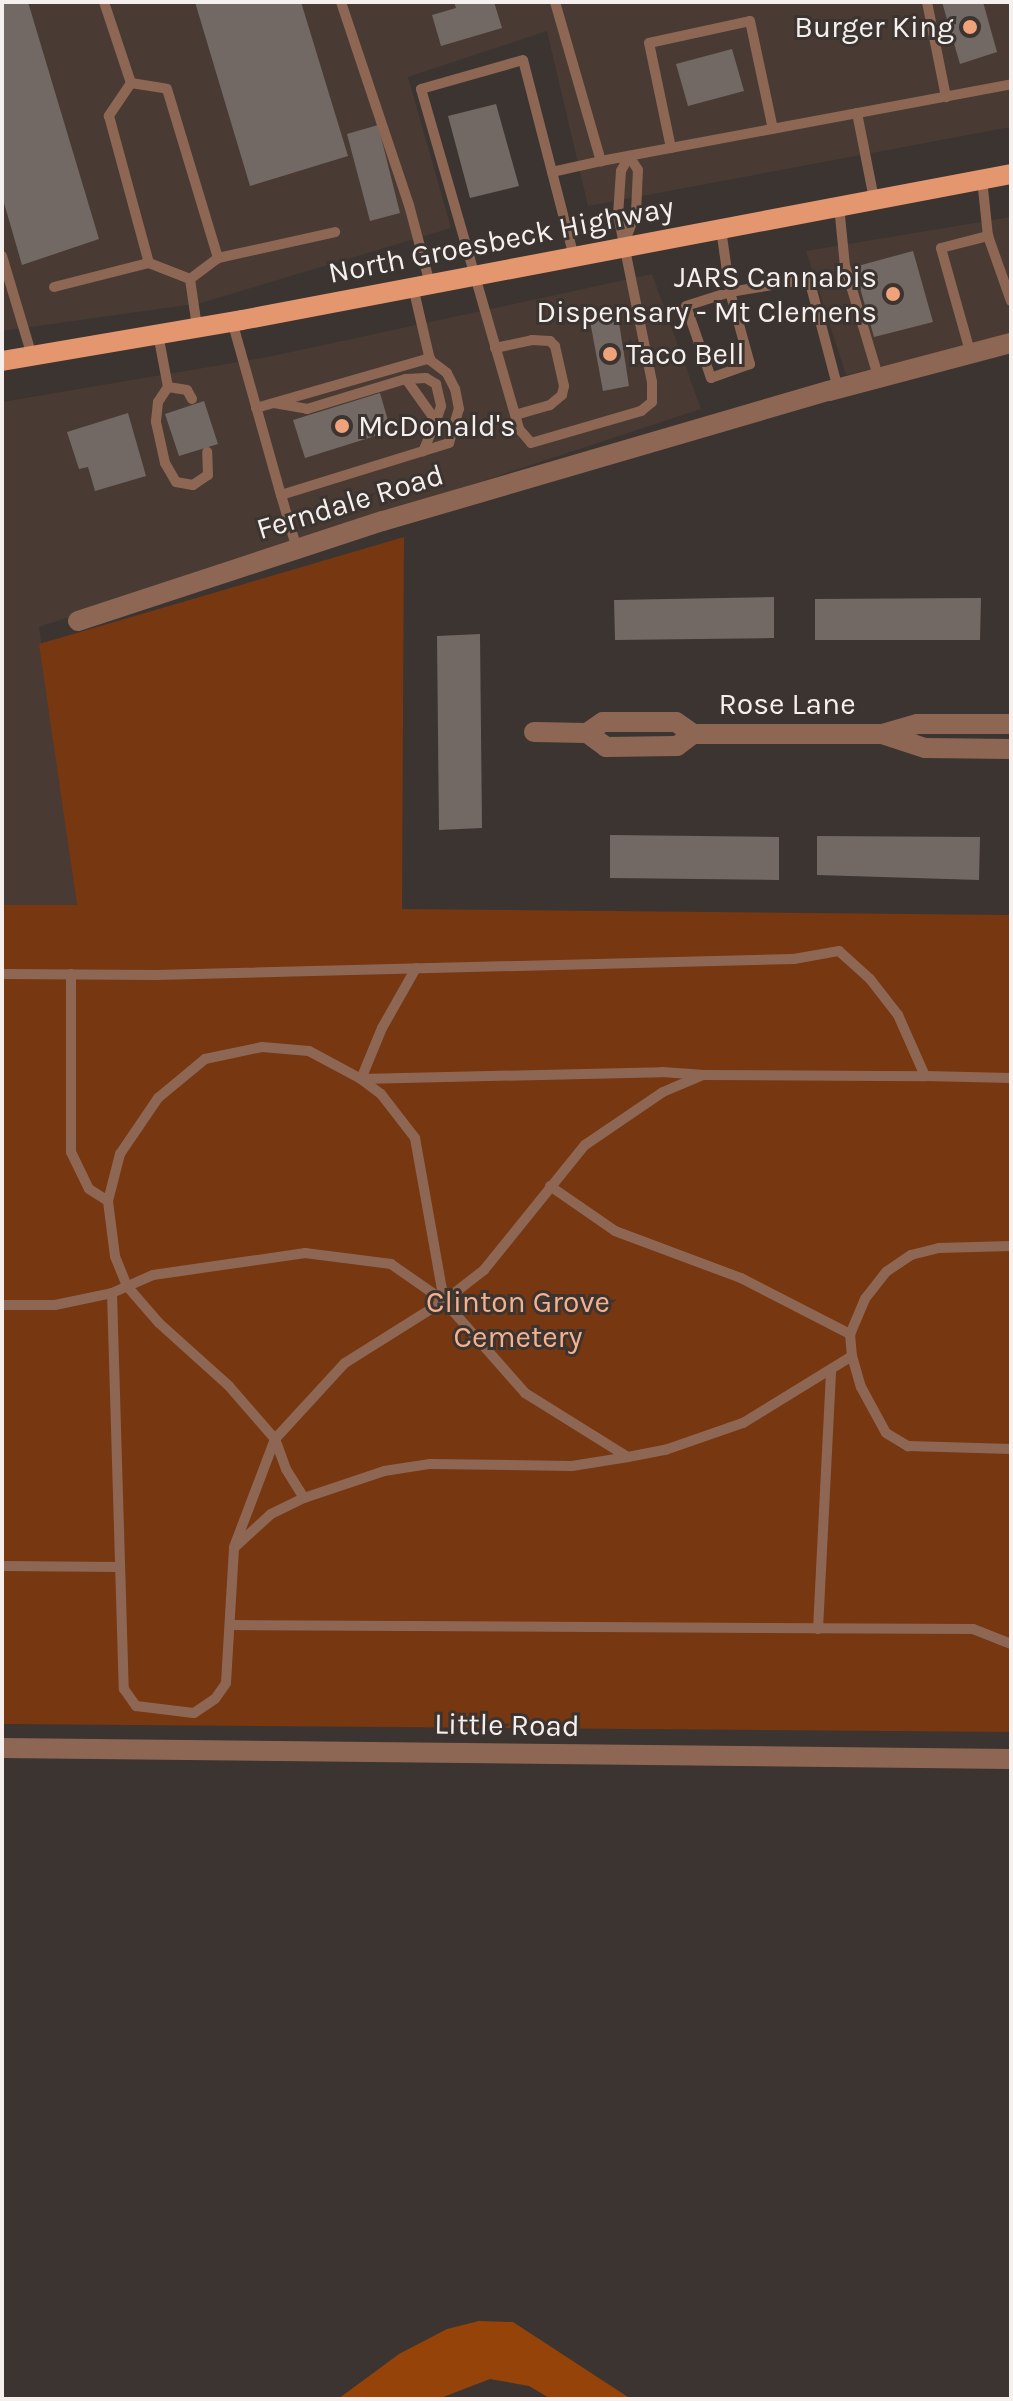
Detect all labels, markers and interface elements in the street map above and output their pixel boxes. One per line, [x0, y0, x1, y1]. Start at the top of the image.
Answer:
place label: Burger King [794, 9, 954, 45]
marker: Burger King [961, 18, 979, 36]
street label: North Groesbeck Highway [325, 189, 677, 291]
place label: JARS Cannabis Dispensary - Mt Clemens [536, 259, 877, 330]
marker: JARS Cannabis Dispensary - Mt Clemens [884, 285, 902, 303]
place label: Taco Bell [626, 336, 745, 372]
marker: Taco Bell [601, 345, 619, 363]
place label: McDonald's [358, 408, 516, 444]
marker: McDonald's [333, 417, 351, 435]
street label: Ferndale Road [252, 456, 448, 548]
street label: Rose Lane [718, 686, 856, 722]
park label: Clinton Grove Cemetery [426, 1284, 610, 1354]
street label: Little Road [434, 1706, 580, 1744]

